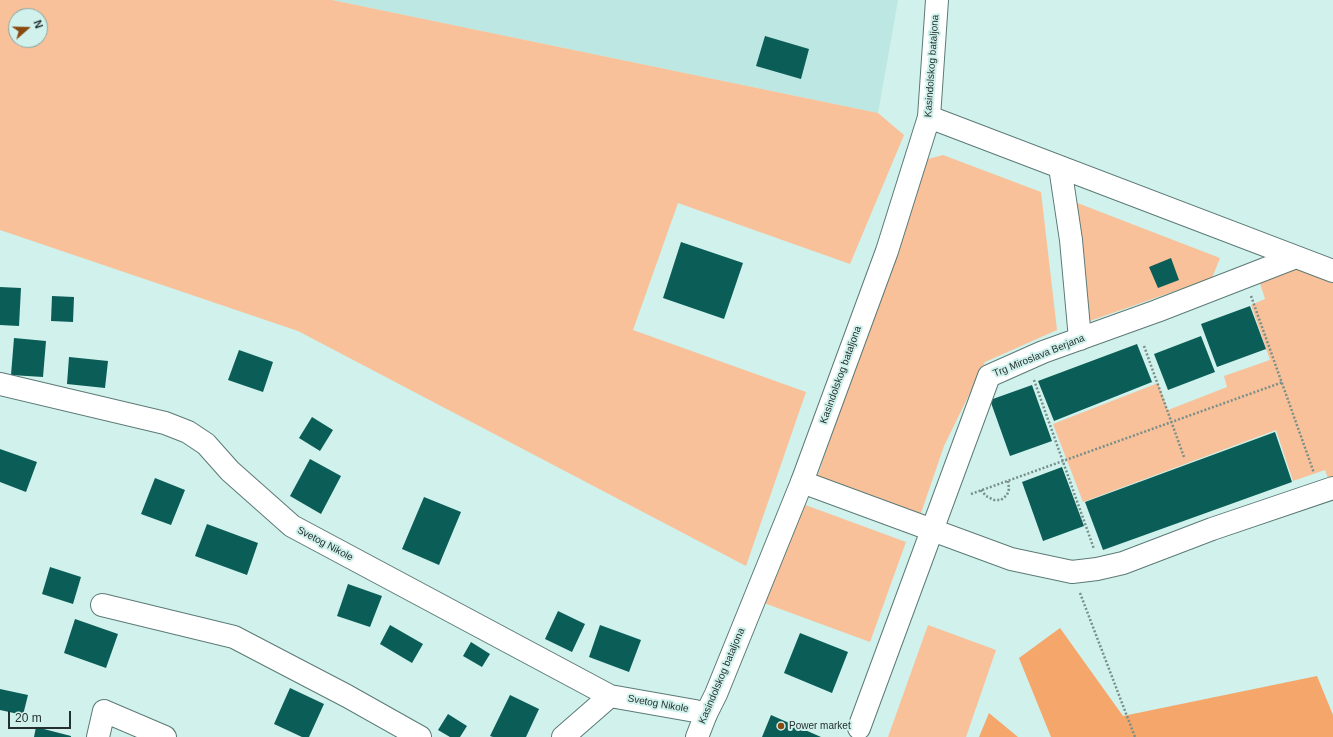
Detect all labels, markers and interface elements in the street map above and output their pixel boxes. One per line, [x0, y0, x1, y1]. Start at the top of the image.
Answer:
north arrow [8, 8, 48, 48]
street label: Kasindolskog bataljona [922, 14, 942, 118]
text: N [31, 18, 45, 30]
street label: Kasindolskog bataljona [818, 325, 864, 425]
street label: Trg Miroslava Berjana [992, 332, 1086, 380]
street label: Svetog Nikole [295, 524, 355, 564]
street label: Kasindolskog bataljona [696, 626, 748, 726]
street label: Svetog Nikole [627, 693, 689, 715]
scale bar [10, 703, 73, 729]
text: 20 m [15, 711, 42, 725]
place label: Power market [789, 720, 851, 732]
marker: Power market [776, 721, 786, 731]

